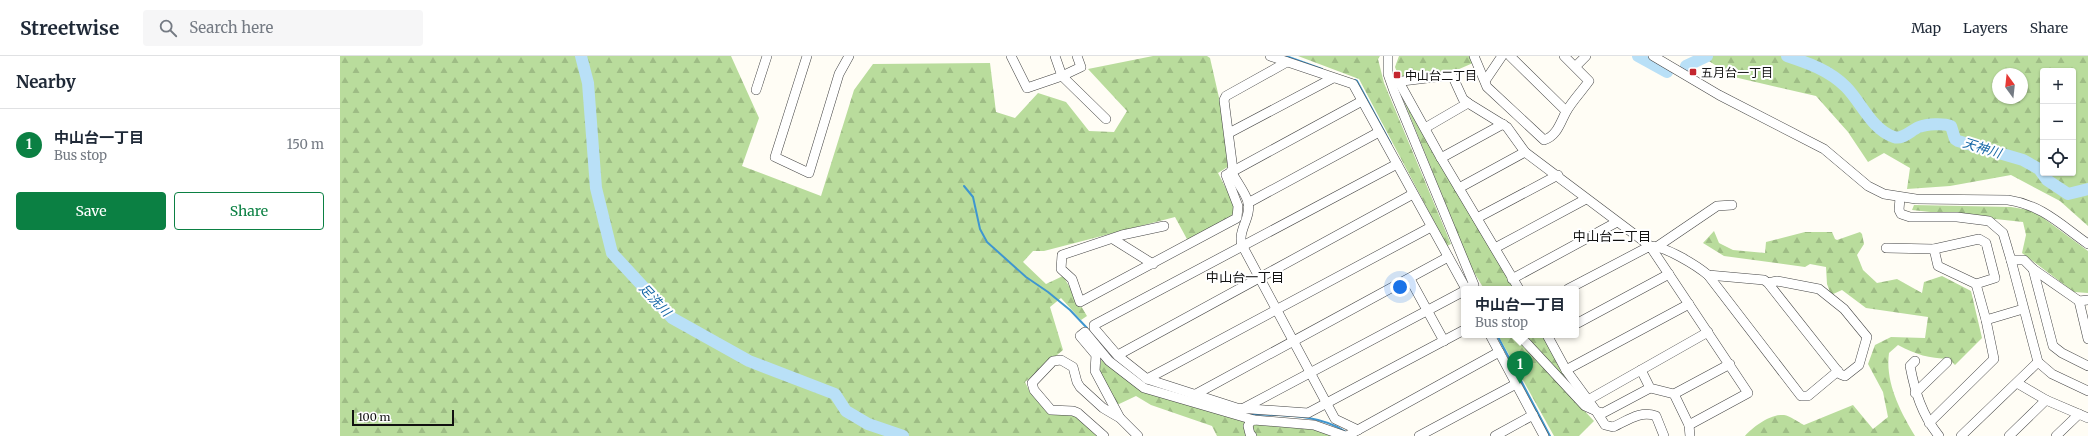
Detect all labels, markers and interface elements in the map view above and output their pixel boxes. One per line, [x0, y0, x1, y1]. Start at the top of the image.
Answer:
search box [143, 10, 423, 46]
text: Streetwise [20, 16, 119, 40]
icon: search [157, 17, 179, 39]
text: Search here [189, 18, 273, 37]
text: Map [1911, 19, 1941, 37]
text: Layers [1963, 19, 2008, 37]
text: Share [2030, 19, 2068, 37]
place label: 五月台一丁目 [1701, 65, 1773, 80]
marker: 五月台一丁目 [1688, 67, 1698, 77]
place label: 中山台二丁目 [1405, 68, 1477, 83]
north arrow [1992, 68, 2028, 104]
map controls [2040, 68, 2076, 176]
button: + [2040, 68, 2076, 104]
marker: 中山台二丁目 [1392, 70, 1402, 80]
text: Nearby [16, 71, 76, 93]
button: − [2040, 104, 2076, 140]
text: 中山台一丁目 [54, 128, 144, 147]
water label: 天神川 [1961, 134, 2005, 162]
text: 1 [26, 136, 32, 153]
text: 150 m [287, 136, 324, 153]
button: locate [2040, 140, 2076, 176]
text: Bus stop [54, 147, 107, 164]
button: Save [16, 192, 166, 230]
button: Share [174, 192, 324, 230]
district label: 中山台二丁目 [1573, 228, 1651, 245]
district label: 中山台一丁目 [1206, 269, 1284, 286]
your location [1390, 277, 1410, 297]
water label: 足洗川 [635, 280, 676, 322]
popup [1461, 286, 1579, 338]
text: 中山台一丁目 [1475, 295, 1565, 314]
text: Bus stop [1475, 314, 1528, 331]
pin: 1 [1507, 351, 1533, 384]
scale bar [352, 408, 454, 427]
text: 100 m [358, 410, 390, 424]

